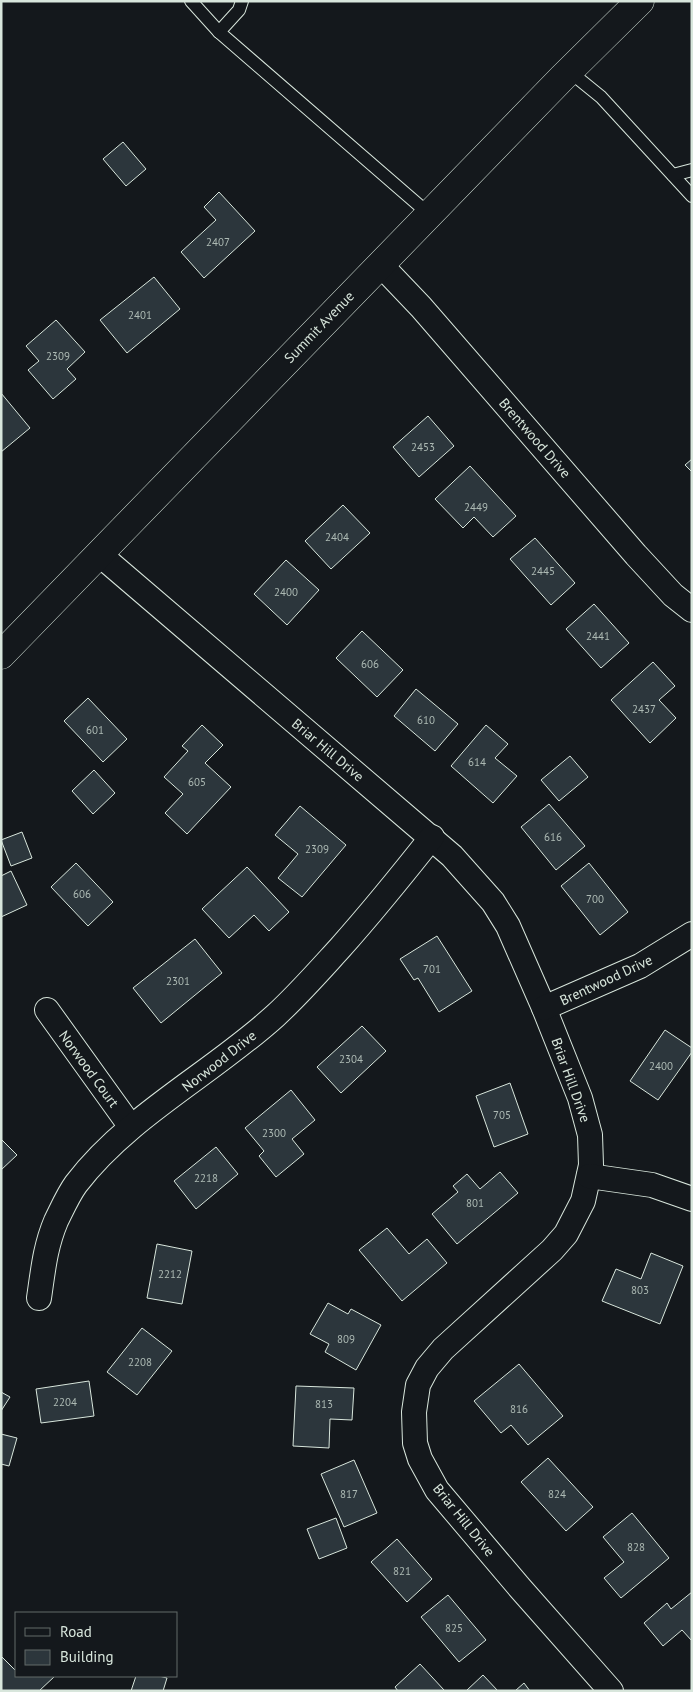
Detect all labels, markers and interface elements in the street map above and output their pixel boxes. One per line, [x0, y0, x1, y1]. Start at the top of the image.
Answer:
house number: 2407 [206, 235, 230, 249]
street label: Summit Avenue [280, 287, 358, 367]
house number: 2401 [128, 308, 152, 322]
house number: 2309 [46, 349, 70, 363]
street label: Brentwood Drive [495, 394, 575, 482]
house number: 2453 [411, 440, 435, 454]
house number: 2449 [464, 500, 488, 514]
house number: 2404 [325, 530, 349, 544]
house number: 2445 [531, 564, 555, 578]
house number: 2400 [274, 585, 298, 599]
house number: 2441 [586, 629, 610, 643]
house number: 606 [361, 657, 379, 671]
house number: 2437 [632, 702, 656, 716]
house number: 610 [417, 713, 435, 727]
street label: Briar Hill Drive [288, 715, 368, 785]
house number: 601 [86, 723, 104, 737]
house number: 614 [468, 755, 486, 769]
house number: 605 [188, 775, 206, 789]
house number: 616 [544, 830, 562, 844]
house number: 2309 [305, 842, 329, 856]
house number: 606 [73, 887, 91, 901]
house number: 700 [586, 892, 604, 906]
street label: Brentwood Drive [557, 951, 655, 1009]
house number: 701 [423, 962, 441, 976]
house number: 2301 [166, 974, 190, 988]
street label: Norwood Drive [178, 1026, 260, 1096]
street label: Norwood Court [55, 1027, 123, 1111]
street label: Briar Hill Drive [547, 1035, 595, 1125]
house number: 2304 [339, 1052, 363, 1066]
house number: 2400 [649, 1059, 673, 1073]
house number: 705 [493, 1108, 511, 1122]
house number: 2300 [262, 1126, 286, 1140]
house number: 2218 [194, 1171, 218, 1185]
house number: 801 [466, 1196, 484, 1210]
house number: 2212 [158, 1267, 182, 1281]
house number: 803 [631, 1283, 649, 1297]
house number: 809 [337, 1332, 355, 1346]
house number: 2208 [128, 1355, 152, 1369]
house number: 2204 [53, 1395, 77, 1409]
house number: 813 [315, 1397, 333, 1411]
house number: 816 [510, 1402, 528, 1416]
street label: Briar Hill Drive [429, 1480, 499, 1560]
house number: 817 [340, 1487, 358, 1501]
house number: 824 [548, 1487, 566, 1501]
house number: 828 [627, 1540, 645, 1554]
house number: 821 [393, 1564, 411, 1578]
legend [15, 1612, 178, 1677]
house number: 825 [445, 1621, 463, 1635]
text: Road [60, 1622, 92, 1641]
text: Building [60, 1647, 114, 1666]

